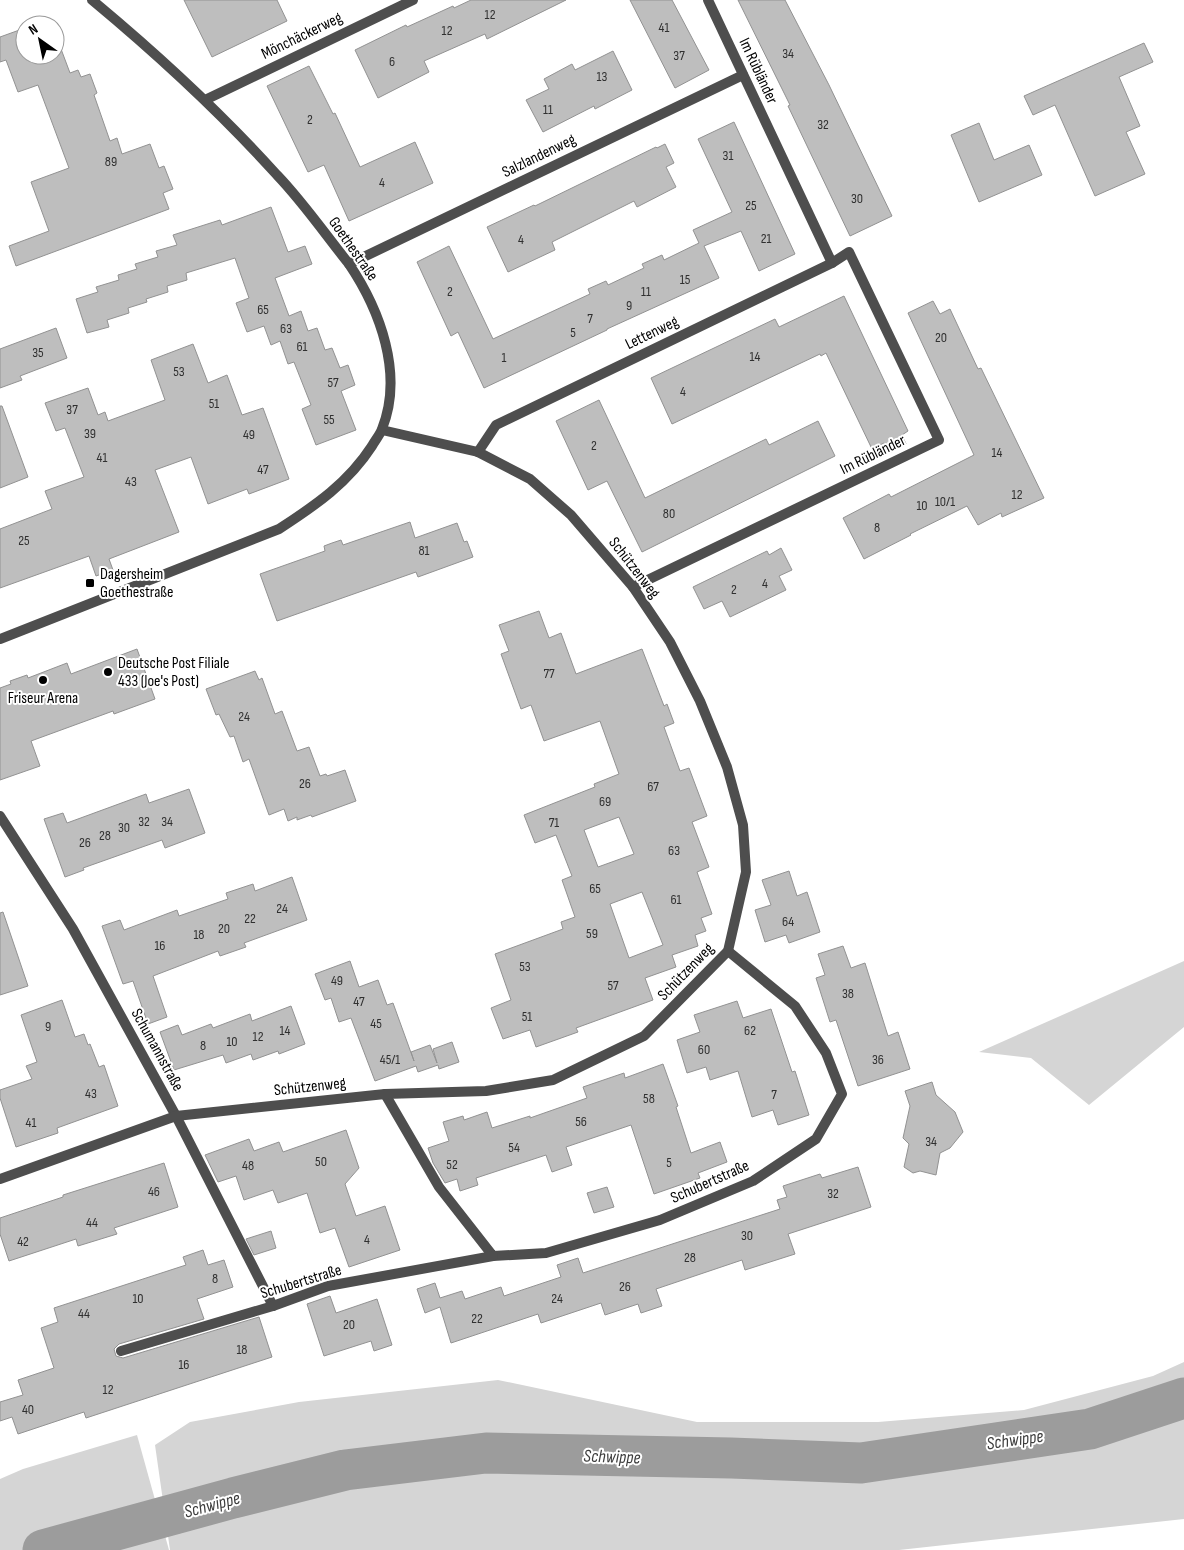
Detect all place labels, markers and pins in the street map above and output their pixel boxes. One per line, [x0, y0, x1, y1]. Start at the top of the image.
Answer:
place label: Dagersheim Goethestraße [100, 565, 173, 602]
marker: Dagersheim Goethestraße [84, 577, 96, 589]
place label: Deutsche Post Filiale 433 (Joe's Post) [118, 654, 229, 691]
marker: Deutsche Post Filiale 433 (Joe's Post) [102, 666, 114, 678]
marker: Friseur Arena [37, 674, 49, 686]
place label: Friseur Arena [8, 689, 78, 708]

